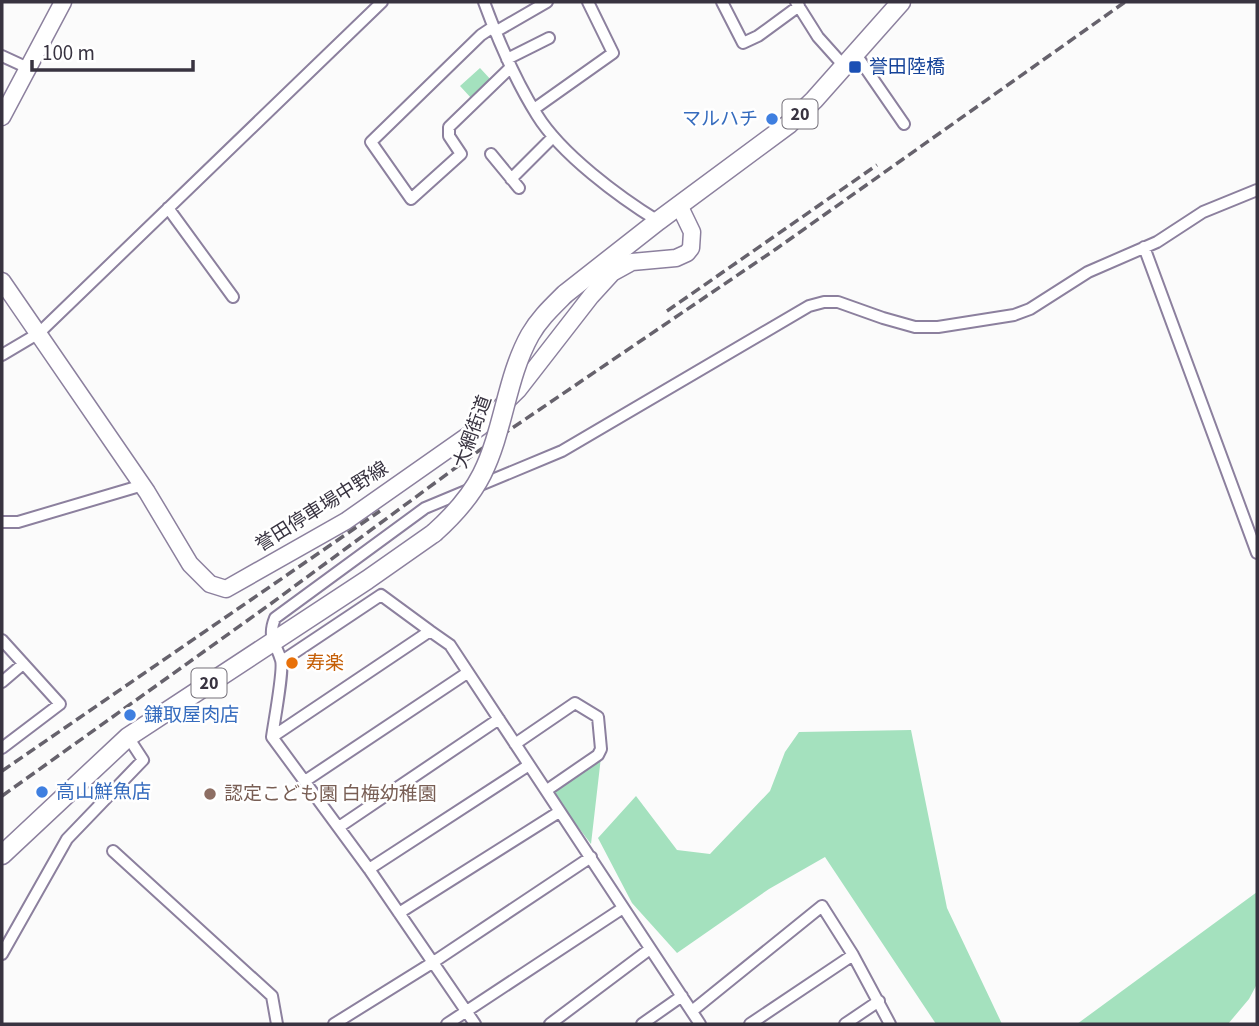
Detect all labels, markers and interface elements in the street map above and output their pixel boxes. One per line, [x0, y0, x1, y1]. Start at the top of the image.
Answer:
scale bar [32, 28, 192, 72]
text: 100 m [42, 38, 95, 68]
place label: 誉田陸橋 [869, 54, 945, 81]
marker: 誉田陸橋 [847, 59, 863, 75]
road number: 20 [782, 100, 818, 128]
place label: マルハチ [682, 106, 758, 133]
marker: マルハチ [764, 111, 780, 127]
street label: 大網街道 [447, 392, 499, 472]
street label: 誉田停車場中野線 [250, 455, 394, 559]
place label: 寿楽 [306, 650, 344, 677]
marker: 寿楽 [284, 655, 300, 671]
road number: 20 [192, 668, 227, 698]
place label: 鎌取屋肉店 [144, 702, 239, 729]
marker: 鎌取屋肉店 [122, 707, 138, 723]
place label: 高山鮮魚店 [56, 779, 151, 806]
place label: 認定こども園 白梅幼稚園 [224, 781, 437, 808]
marker: 高山鮮魚店 [34, 784, 50, 800]
marker: 認定こども園 白梅幼稚園 [202, 786, 218, 802]

